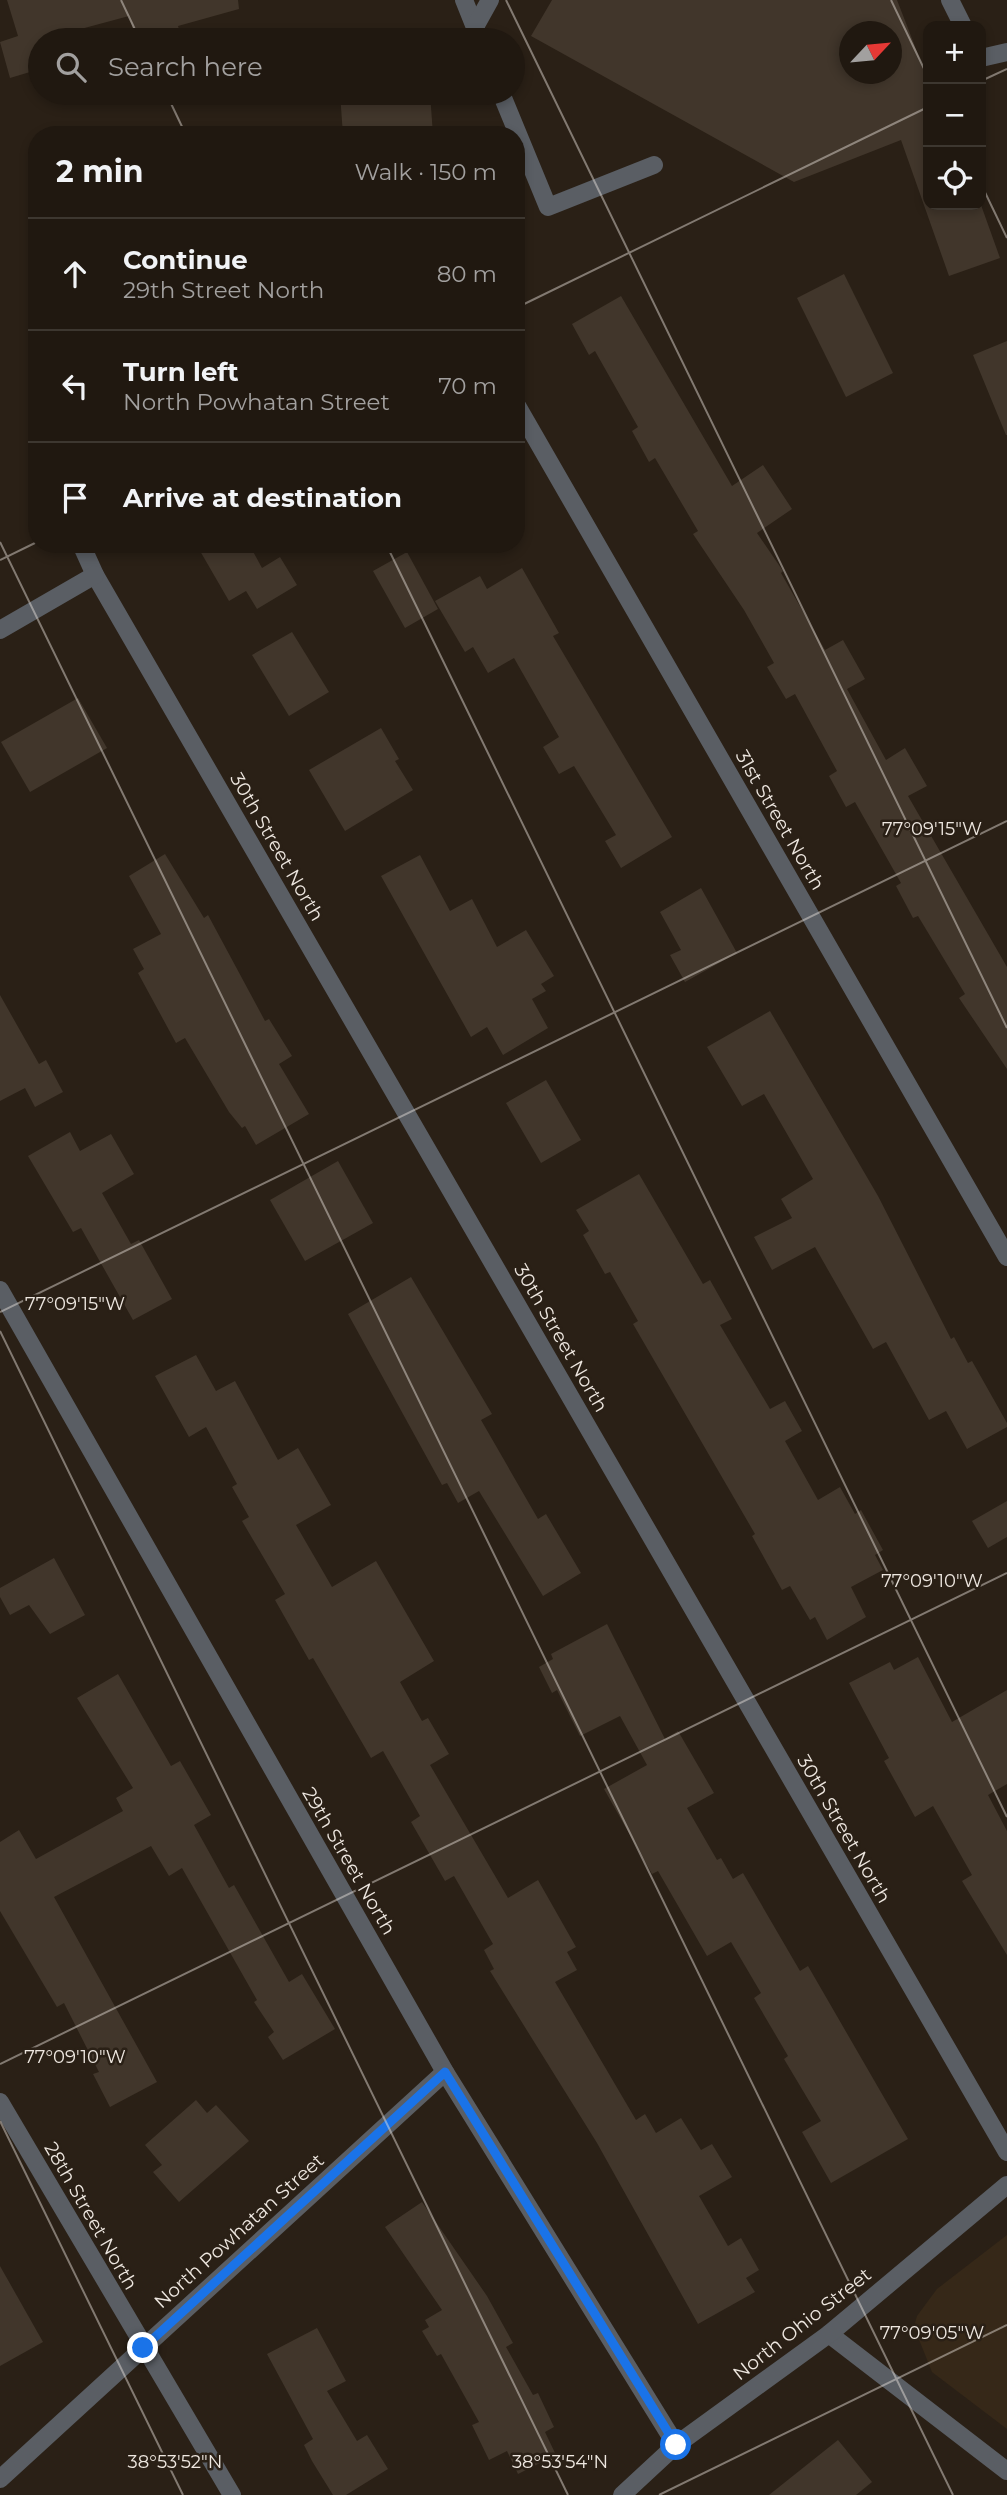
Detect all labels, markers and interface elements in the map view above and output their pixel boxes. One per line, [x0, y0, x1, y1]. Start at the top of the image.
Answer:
north arrow [839, 21, 902, 84]
map controls [923, 21, 986, 210]
button: + [923, 21, 986, 84]
search box [28, 28, 525, 105]
icon: search [52, 48, 90, 86]
text: Search here [108, 51, 263, 83]
button: − [923, 84, 986, 147]
button: locate [923, 147, 986, 210]
text: 2 min [56, 153, 143, 190]
text: Walk · 150 m [354, 158, 497, 186]
text: Continue [123, 244, 248, 276]
icon: ahead [56, 255, 94, 293]
text: 80 m [437, 260, 497, 288]
text: 29th Street North [123, 276, 324, 304]
text: Turn left [123, 356, 239, 388]
icon: left [56, 367, 94, 405]
text: 70 m [438, 372, 497, 400]
text: North Powhatan Street [123, 388, 390, 416]
icon: arrive [56, 479, 94, 517]
text: Arrive at destination [123, 482, 402, 514]
street label: 31st Street North [731, 746, 829, 894]
street label: 30th Street North [225, 769, 329, 925]
text: 77°09'15"W [882, 818, 982, 840]
street label: 30th Street North [509, 1260, 613, 1416]
text: 77°09'15"W [25, 1293, 125, 1315]
text: 77°09'10"W [881, 1570, 983, 1592]
street label: 30th Street North [792, 1751, 896, 1907]
street label: 29th Street North [297, 1783, 401, 1939]
text: 77°09'10"W [24, 2046, 126, 2068]
street label: 28th Street North [39, 2138, 143, 2294]
street label: North Powhatan Street [149, 2149, 329, 2313]
street label: North Ohio Street [728, 2263, 876, 2385]
text: 77°09'05"W [880, 2322, 984, 2344]
route end [127, 2332, 158, 2363]
route start [660, 2429, 691, 2460]
text: 38°53'52"N [128, 2451, 222, 2473]
text: 38°53'54"N [512, 2451, 608, 2473]

